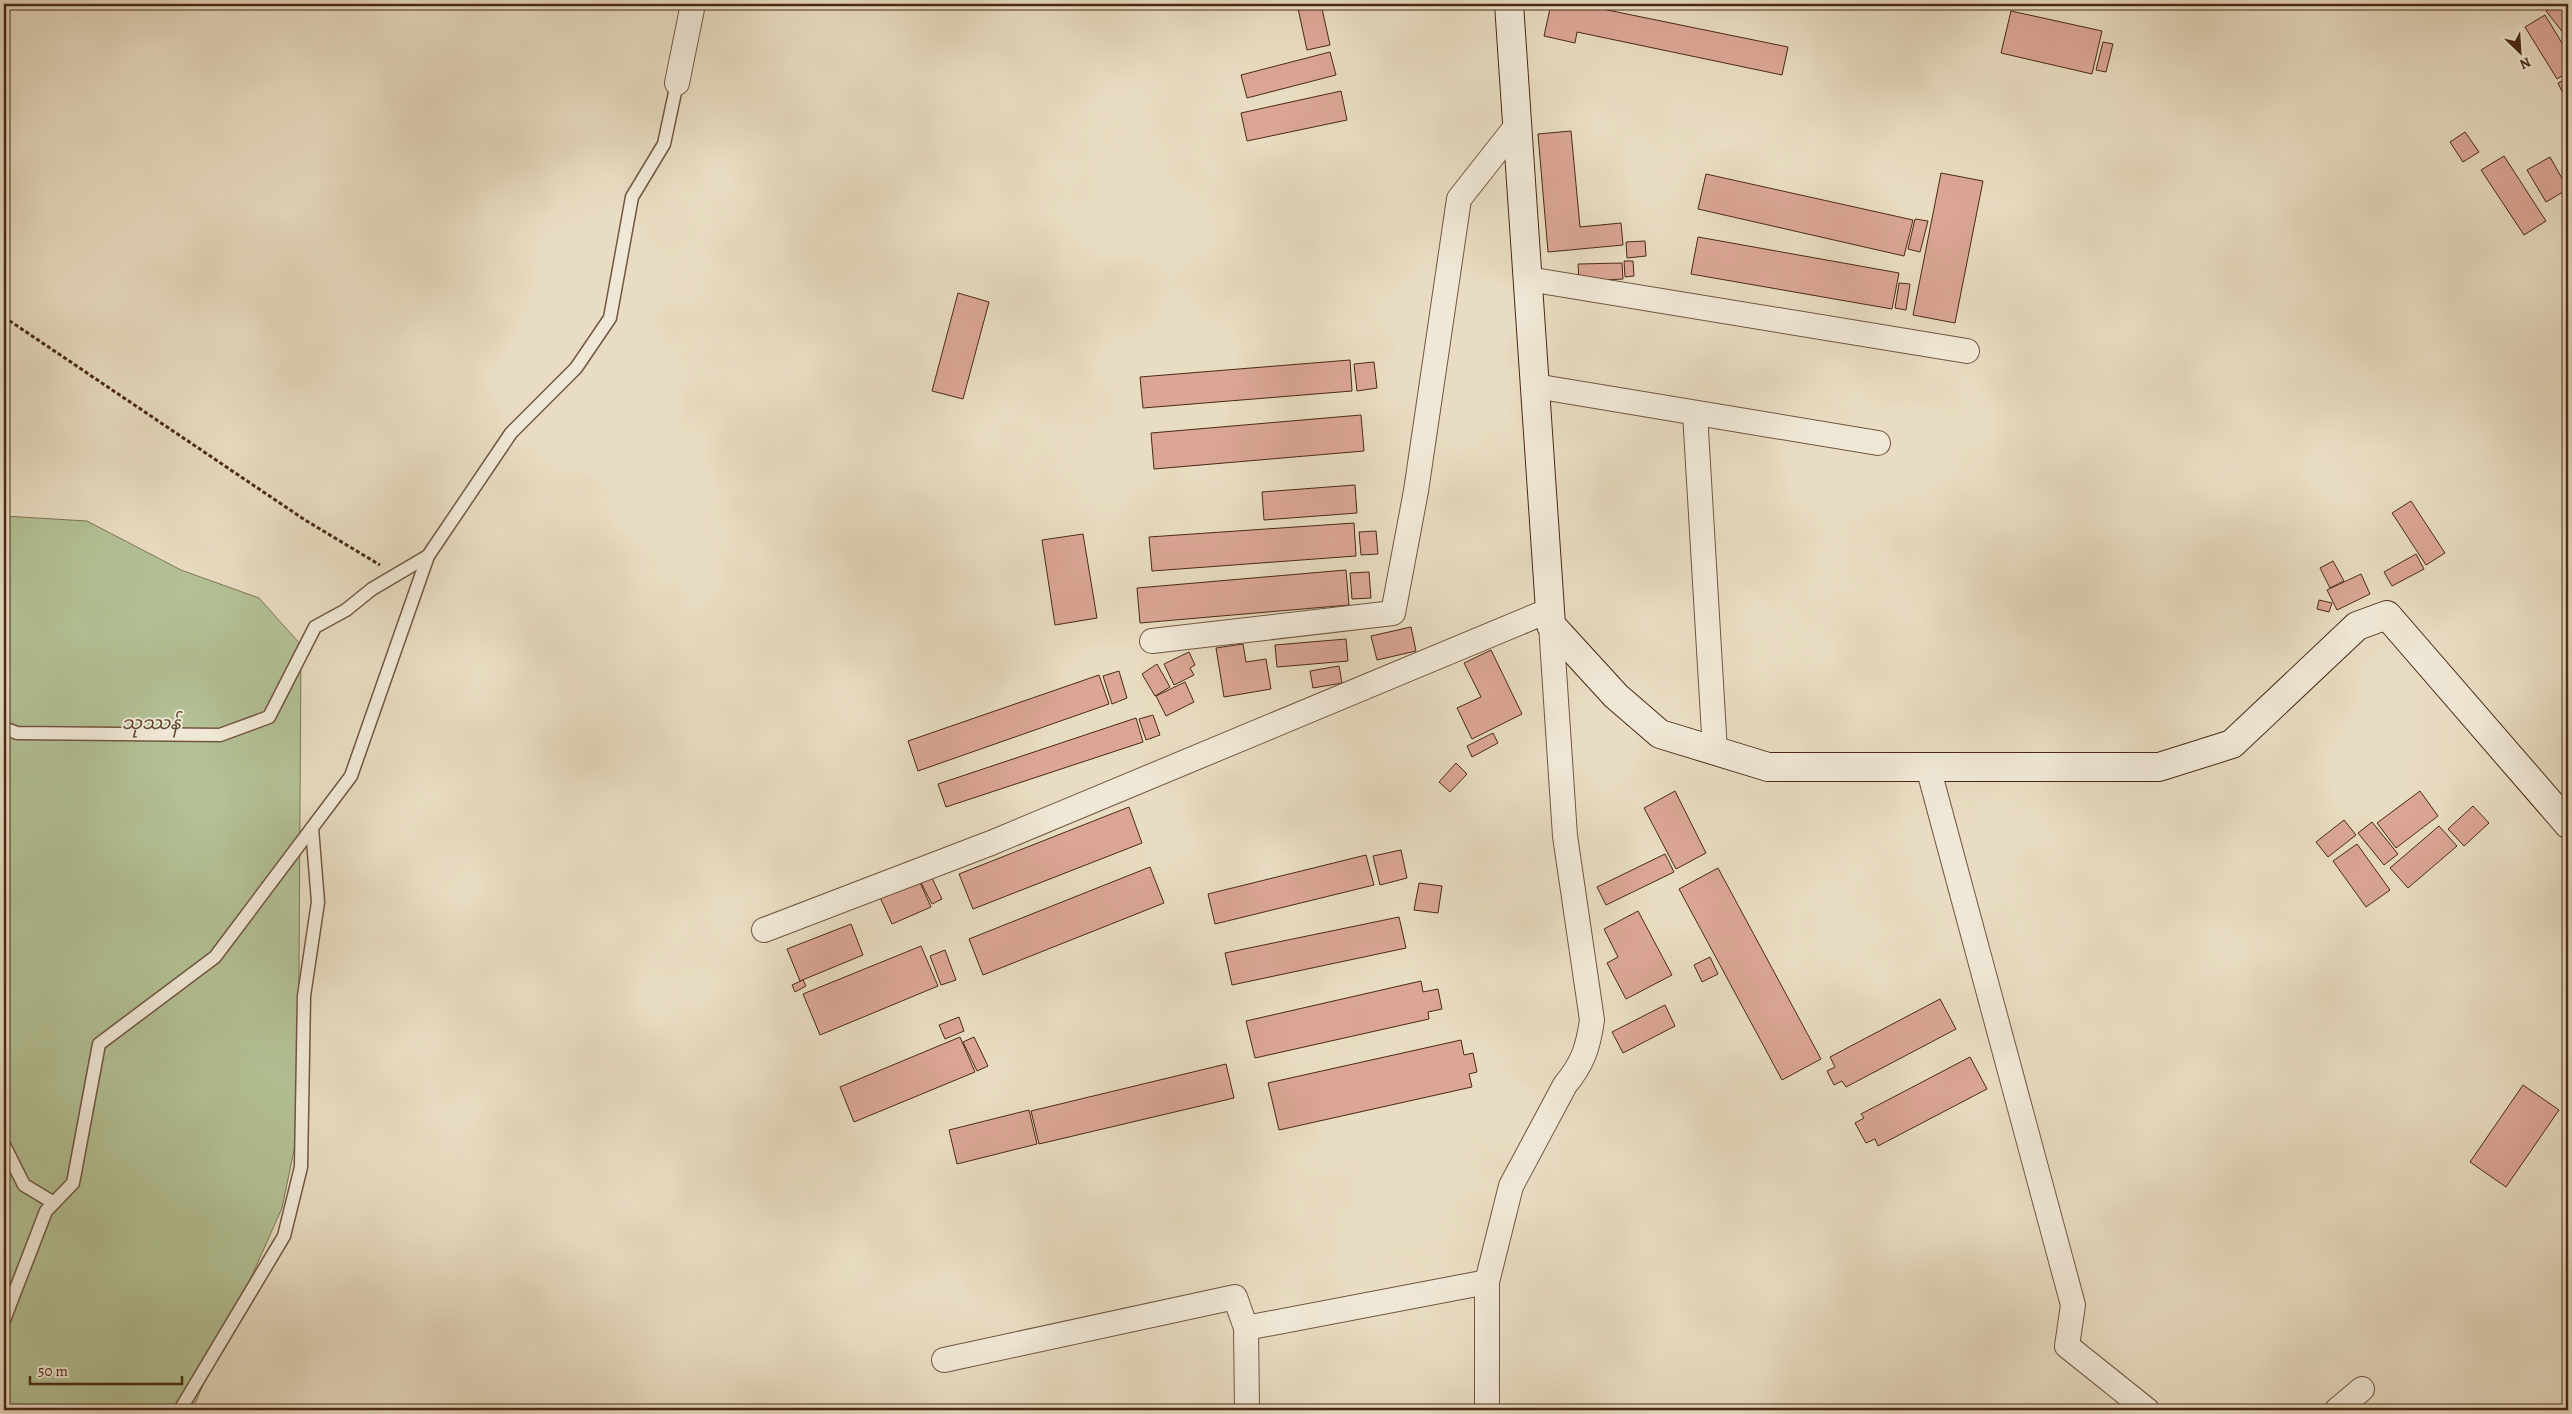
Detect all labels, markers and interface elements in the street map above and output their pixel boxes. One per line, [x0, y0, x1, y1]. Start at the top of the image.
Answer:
north arrow [2494, 28, 2544, 78]
text: N [2517, 53, 2534, 74]
park label: သုဿန် [121, 710, 183, 738]
scale bar [30, 1354, 182, 1386]
text: 50 m [38, 1361, 68, 1381]

